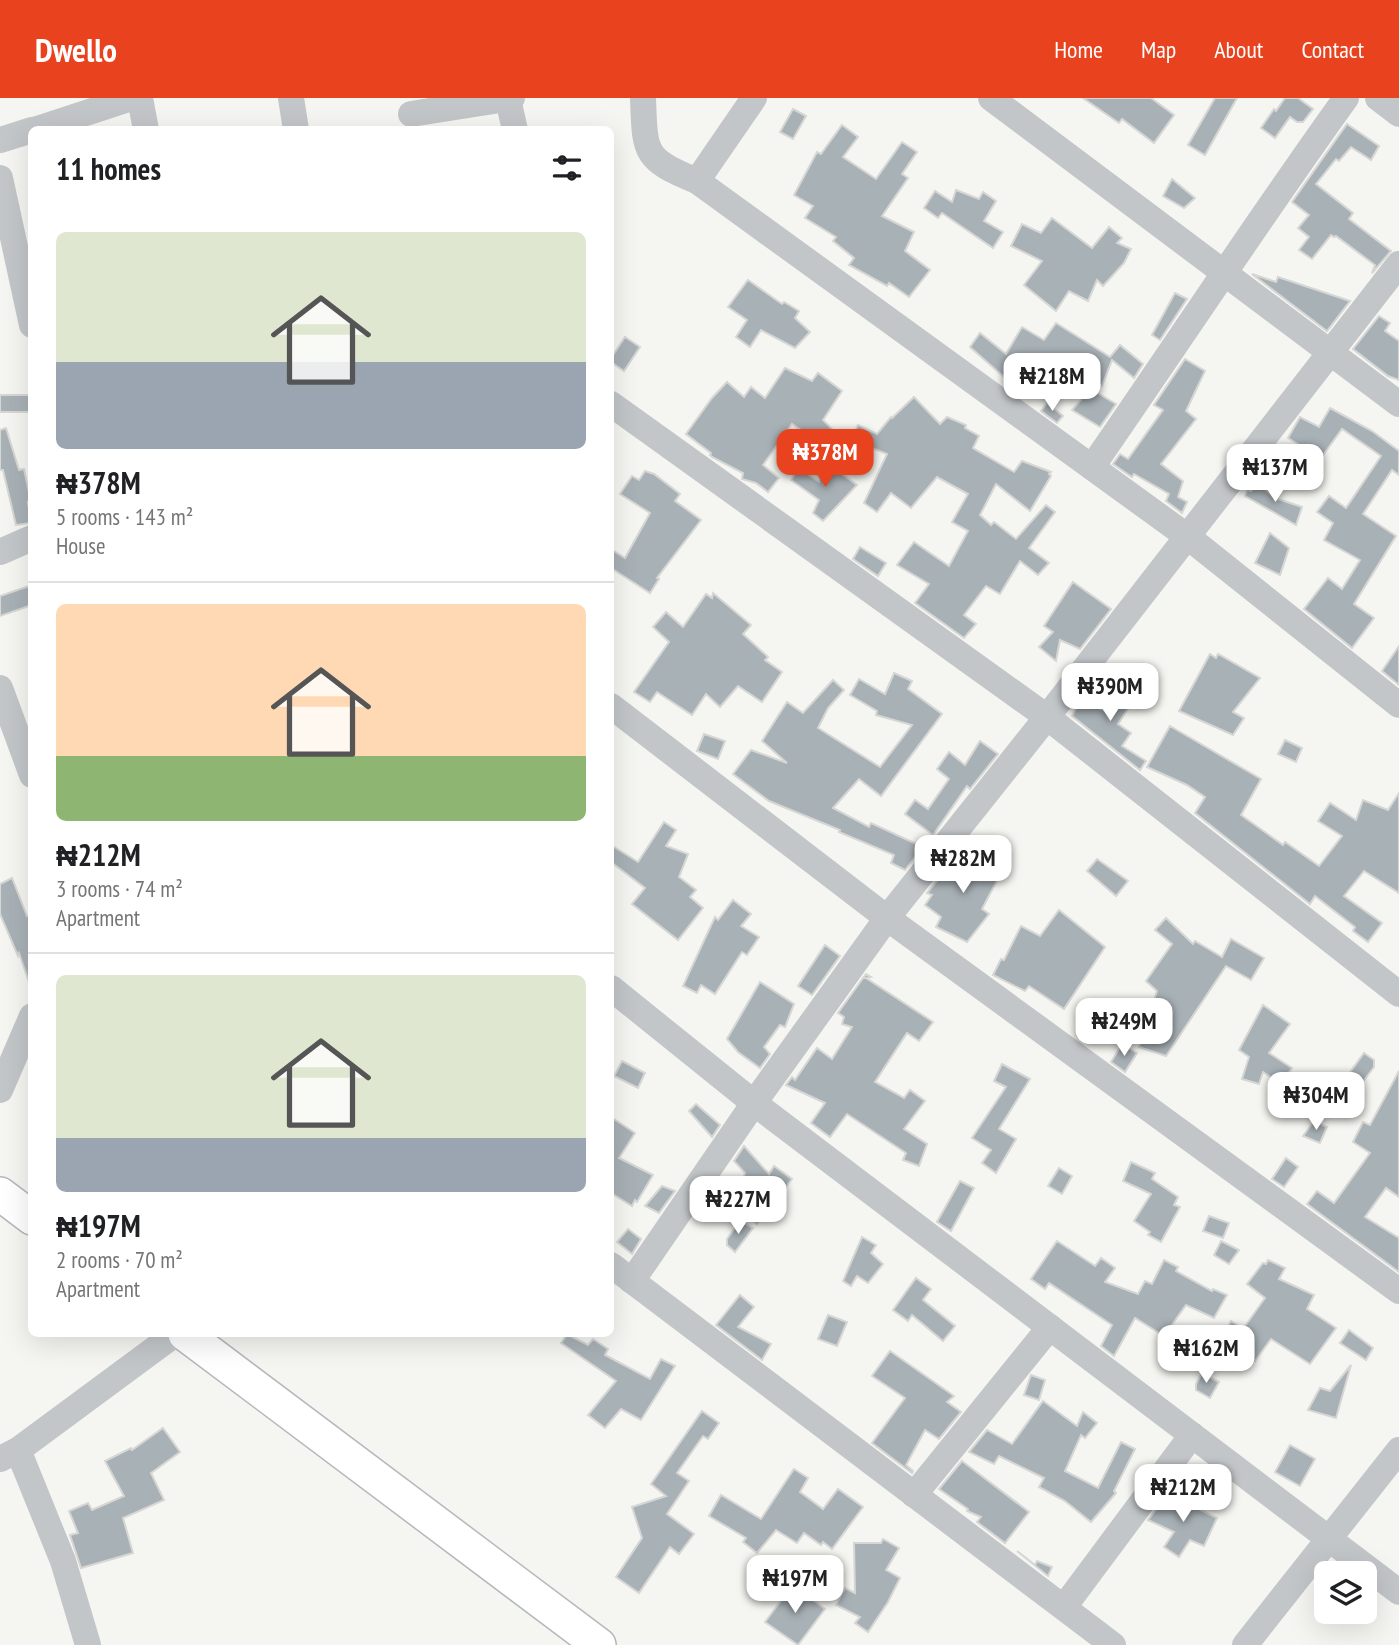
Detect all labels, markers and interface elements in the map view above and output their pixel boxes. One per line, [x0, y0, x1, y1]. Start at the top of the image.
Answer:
text: Dwello [35, 28, 117, 71]
text: Home [1054, 34, 1103, 65]
text: Map [1141, 34, 1176, 65]
text: About [1214, 34, 1263, 65]
text: Contact [1301, 34, 1364, 65]
text: 11 homes [56, 149, 161, 188]
icon: filters [548, 149, 586, 187]
icon: home [258, 277, 384, 403]
pin: ₦218M [1003, 354, 1101, 413]
text: ₦218M [1020, 361, 1084, 390]
pin: ₦378M [776, 430, 874, 489]
text: ₦378M [793, 437, 857, 466]
pin: ₦137M [1226, 444, 1324, 504]
text: ₦137M [1243, 452, 1307, 481]
text: ₦378M [56, 463, 141, 502]
text: 5 rooms · 143 m² [56, 502, 193, 531]
text: House [56, 531, 106, 560]
icon: home [258, 649, 384, 775]
pin: ₦390M [1061, 664, 1159, 723]
text: ₦390M [1078, 671, 1142, 700]
text: ₦212M [56, 835, 141, 874]
pin: ₦282M [914, 836, 1012, 895]
text: ₦282M [931, 843, 995, 872]
text: 3 rooms · 74 m² [56, 874, 183, 903]
text: Apartment [56, 903, 140, 932]
pin: ₦249M [1075, 998, 1173, 1058]
text: ₦249M [1092, 1006, 1156, 1035]
icon: home [258, 1020, 384, 1146]
pin: ₦304M [1267, 1072, 1365, 1132]
text: ₦304M [1284, 1080, 1348, 1109]
pin: ₦227M [689, 1176, 787, 1236]
text: ₦227M [706, 1184, 770, 1213]
text: ₦197M [56, 1206, 141, 1245]
text: 2 rooms · 70 m² [56, 1245, 183, 1274]
text: Apartment [56, 1274, 140, 1303]
pin: ₦162M [1157, 1326, 1255, 1385]
text: ₦162M [1174, 1333, 1238, 1362]
pin: ₦212M [1134, 1464, 1232, 1524]
text: ₦212M [1151, 1472, 1215, 1501]
pin: ₦197M [746, 1556, 844, 1615]
map controls [1314, 1561, 1377, 1624]
button: layers [1314, 1561, 1377, 1624]
text: ₦197M [763, 1563, 827, 1592]

